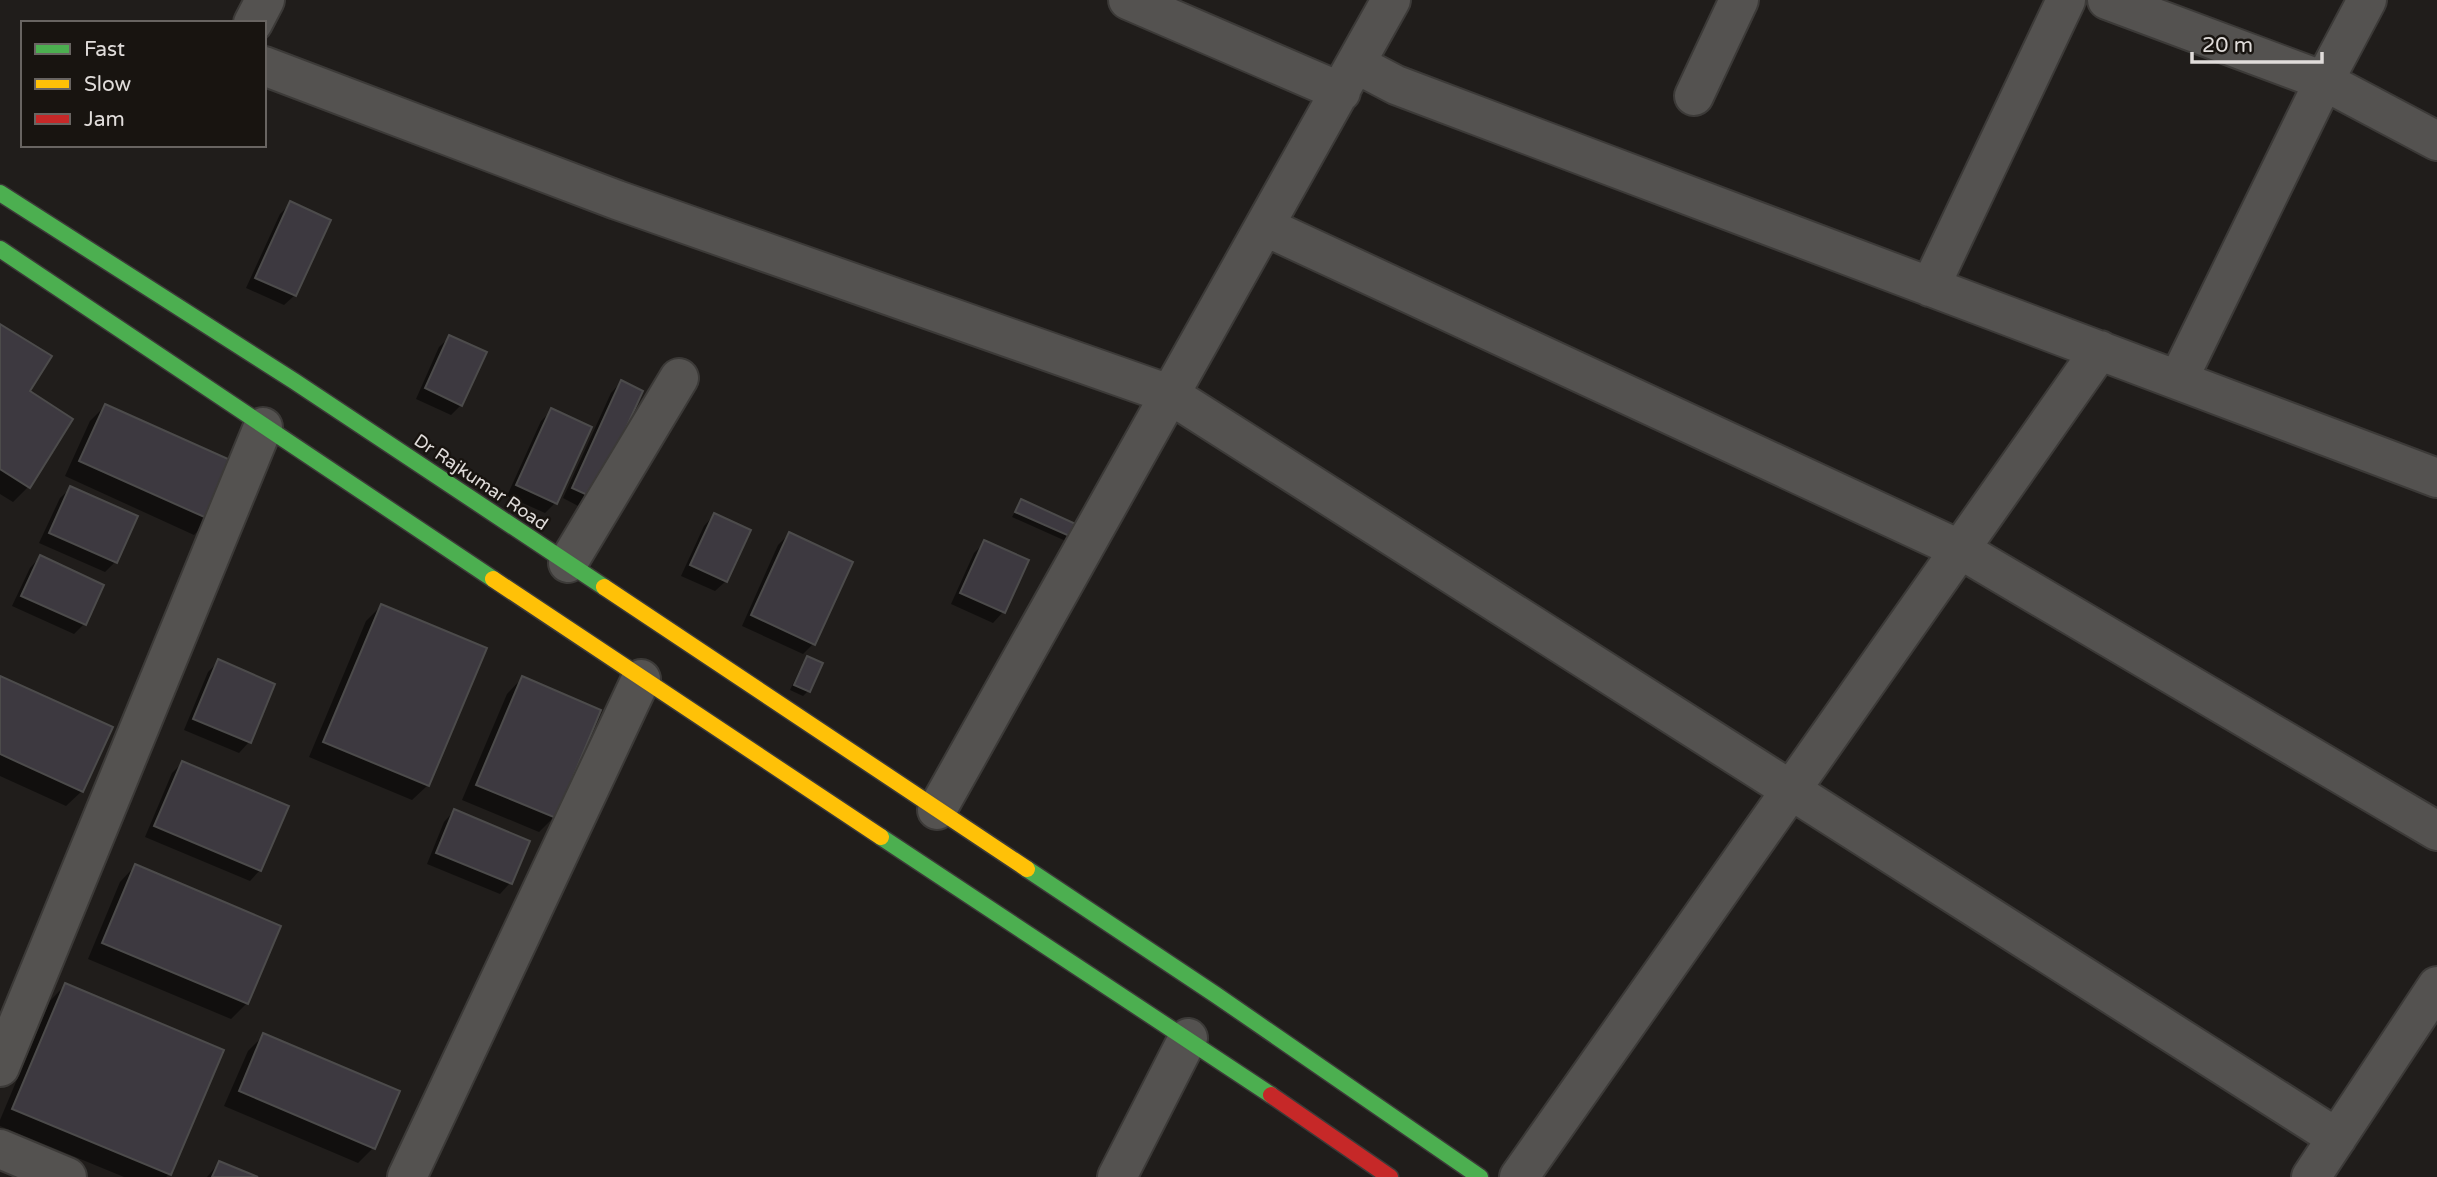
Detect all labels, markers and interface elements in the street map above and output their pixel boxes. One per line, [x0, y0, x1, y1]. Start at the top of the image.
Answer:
legend [21, 21, 266, 147]
scale bar [2192, 21, 2322, 65]
text: 20 m [2202, 33, 2253, 58]
text: Fast [84, 37, 125, 62]
text: Slow [84, 72, 132, 97]
text: Jam [84, 107, 125, 132]
street label: Dr Rajkumar Road [410, 429, 552, 535]

